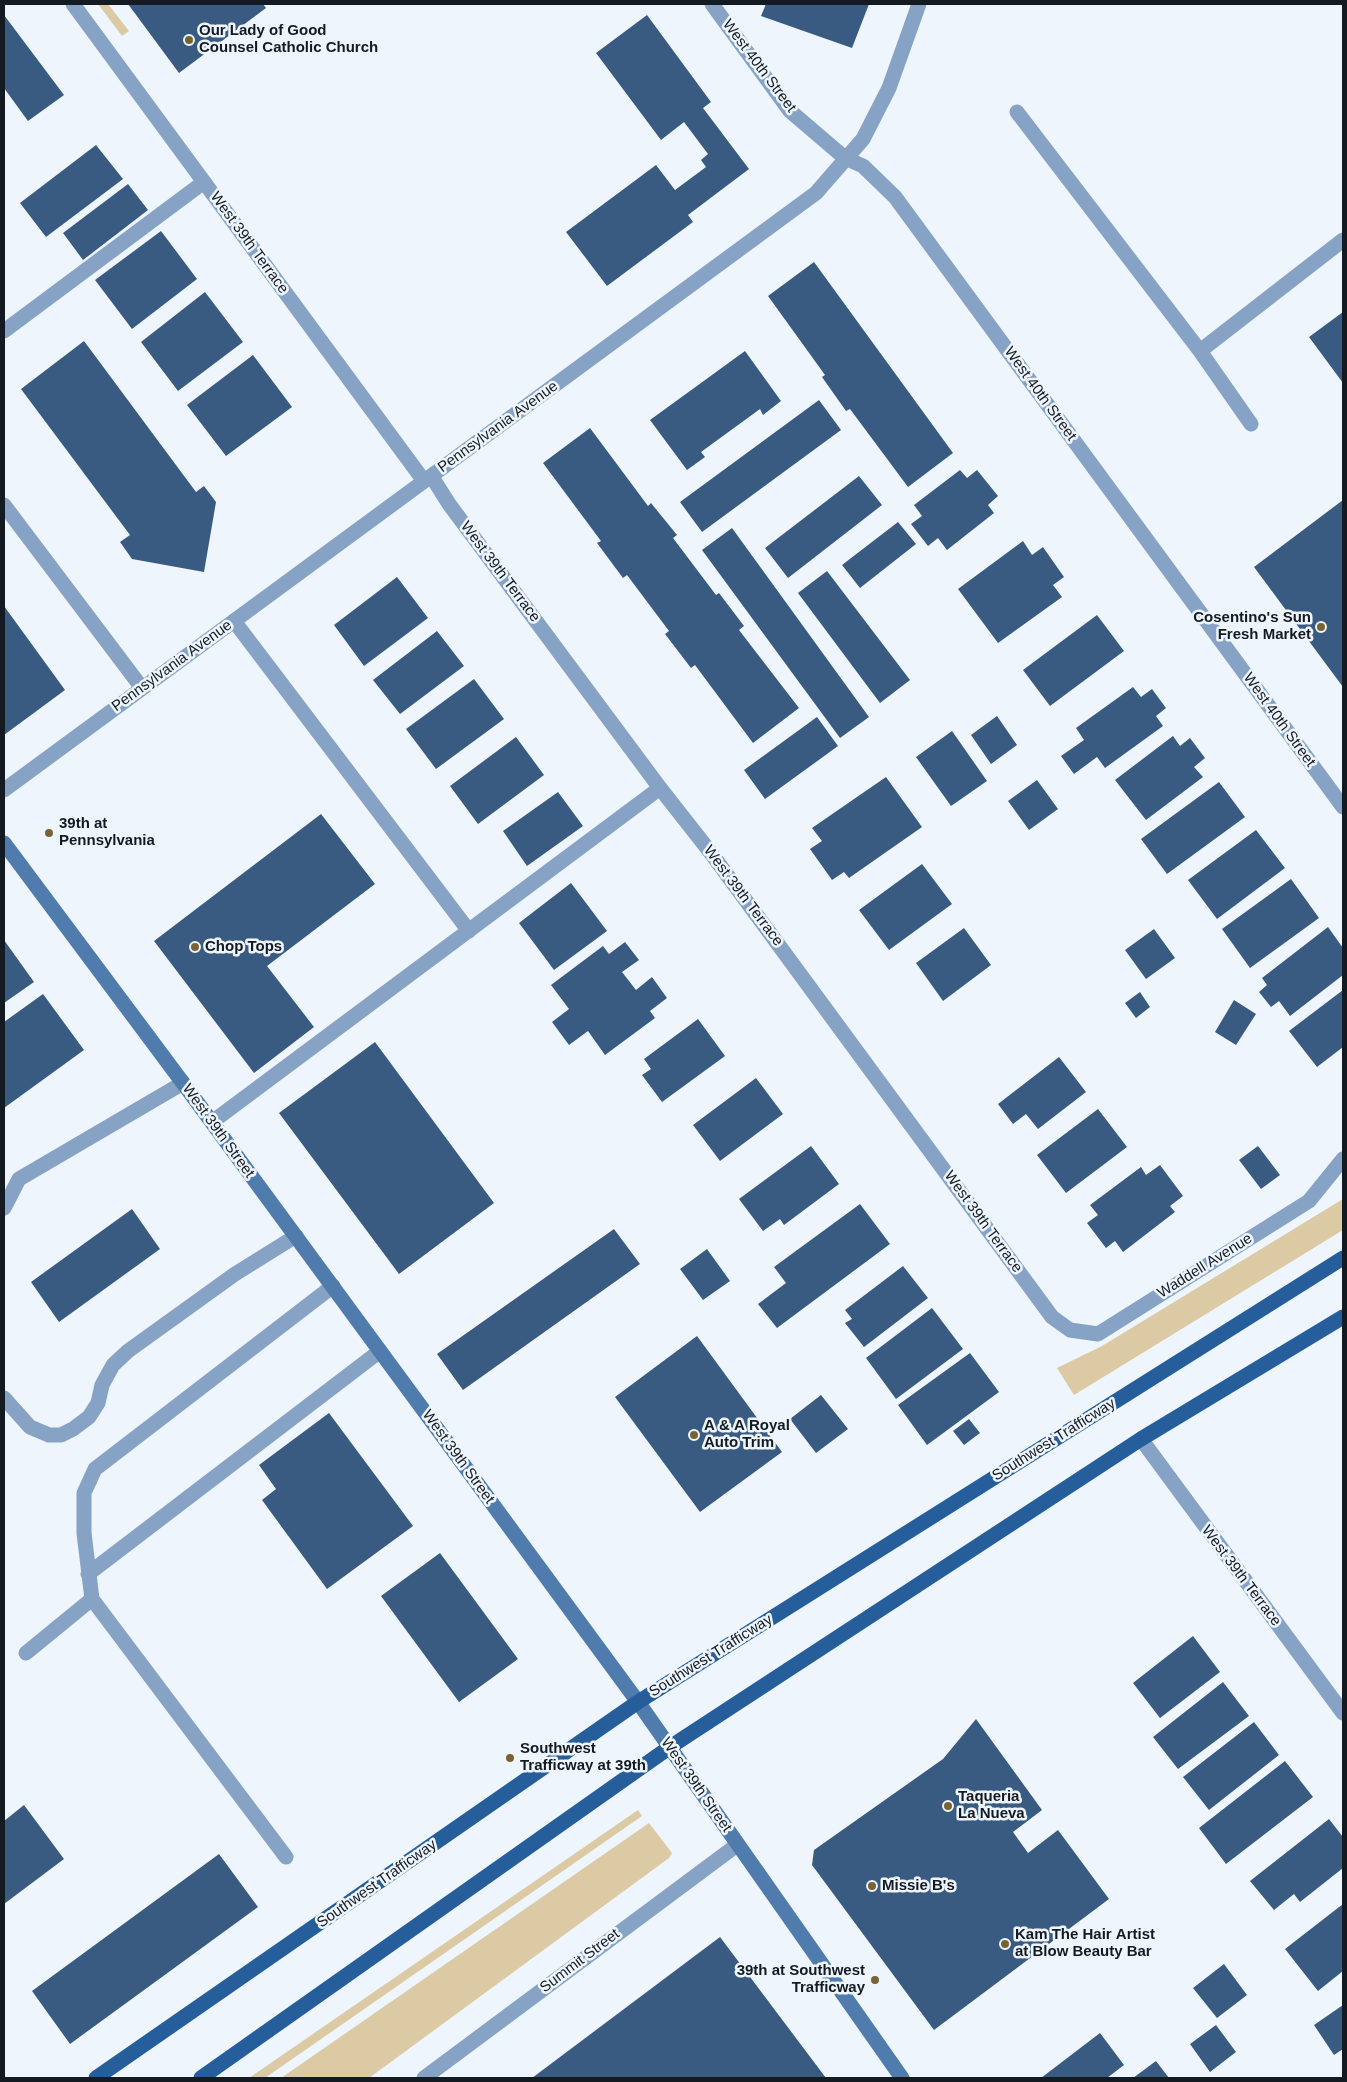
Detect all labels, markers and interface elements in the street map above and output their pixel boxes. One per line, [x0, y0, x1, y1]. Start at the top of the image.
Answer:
street label: West 40th Street [718, 16, 800, 116]
place label: Our Lady of Good Counsel Catholic Church [199, 22, 378, 57]
marker: Our Lady of Good Counsel Catholic Church [183, 34, 195, 46]
street label: West 39th Terrace [206, 189, 292, 297]
street label: West 40th Street [1000, 344, 1080, 444]
street label: Pennsylvania Avenue [434, 377, 562, 477]
street label: West 39th Terrace [456, 518, 544, 626]
place label: Cosentino's Sun Fresh Market [1193, 609, 1311, 644]
street label: Pennsylvania Avenue [108, 616, 236, 716]
marker: Cosentino's Sun Fresh Market [1315, 621, 1327, 633]
street label: West 40th Street [1239, 670, 1319, 770]
place label: 39th at Pennsylvania [59, 815, 155, 850]
marker: 39th at Pennsylvania [43, 827, 55, 839]
street label: West 39th Terrace [699, 842, 787, 950]
place label: Chop Tops [205, 938, 282, 956]
marker: Chop Tops [189, 941, 201, 953]
street label: West 39th Street [178, 1081, 258, 1181]
street label: West 39th Terrace [940, 1168, 1026, 1276]
street label: Waddell Avenue [1154, 1230, 1256, 1302]
street label: Southwest Trafficway [989, 1395, 1119, 1485]
street label: West 39th Street [418, 1407, 498, 1507]
place label: A & A Royal Auto Trim [704, 1417, 790, 1452]
marker: A & A Royal Auto Trim [688, 1429, 700, 1441]
street label: West 39th Terrace [1197, 1522, 1285, 1630]
street label: Southwest Trafficway [646, 1611, 776, 1701]
street label: West 39th Street [657, 1734, 735, 1836]
place label: Southwest Trafficway at 39th [520, 1740, 646, 1775]
marker: Southwest Trafficway at 39th [504, 1752, 516, 1764]
place label: Taqueria La Nueva [958, 1788, 1025, 1823]
marker: Taqueria La Nueva [942, 1800, 954, 1812]
street label: Southwest Trafficway [314, 1836, 440, 1932]
place label: Missie B's [882, 1877, 955, 1895]
marker: Missie B's [866, 1880, 878, 1892]
street label: Summit Street [537, 1925, 623, 1997]
place label: Kam The Hair Artist at Blow Beauty Bar [1015, 1926, 1155, 1961]
marker: Kam The Hair Artist at Blow Beauty Bar [999, 1938, 1011, 1950]
place label: 39th at Southwest Trafficway [737, 1962, 865, 1997]
marker: 39th at Southwest Trafficway [869, 1974, 881, 1986]

